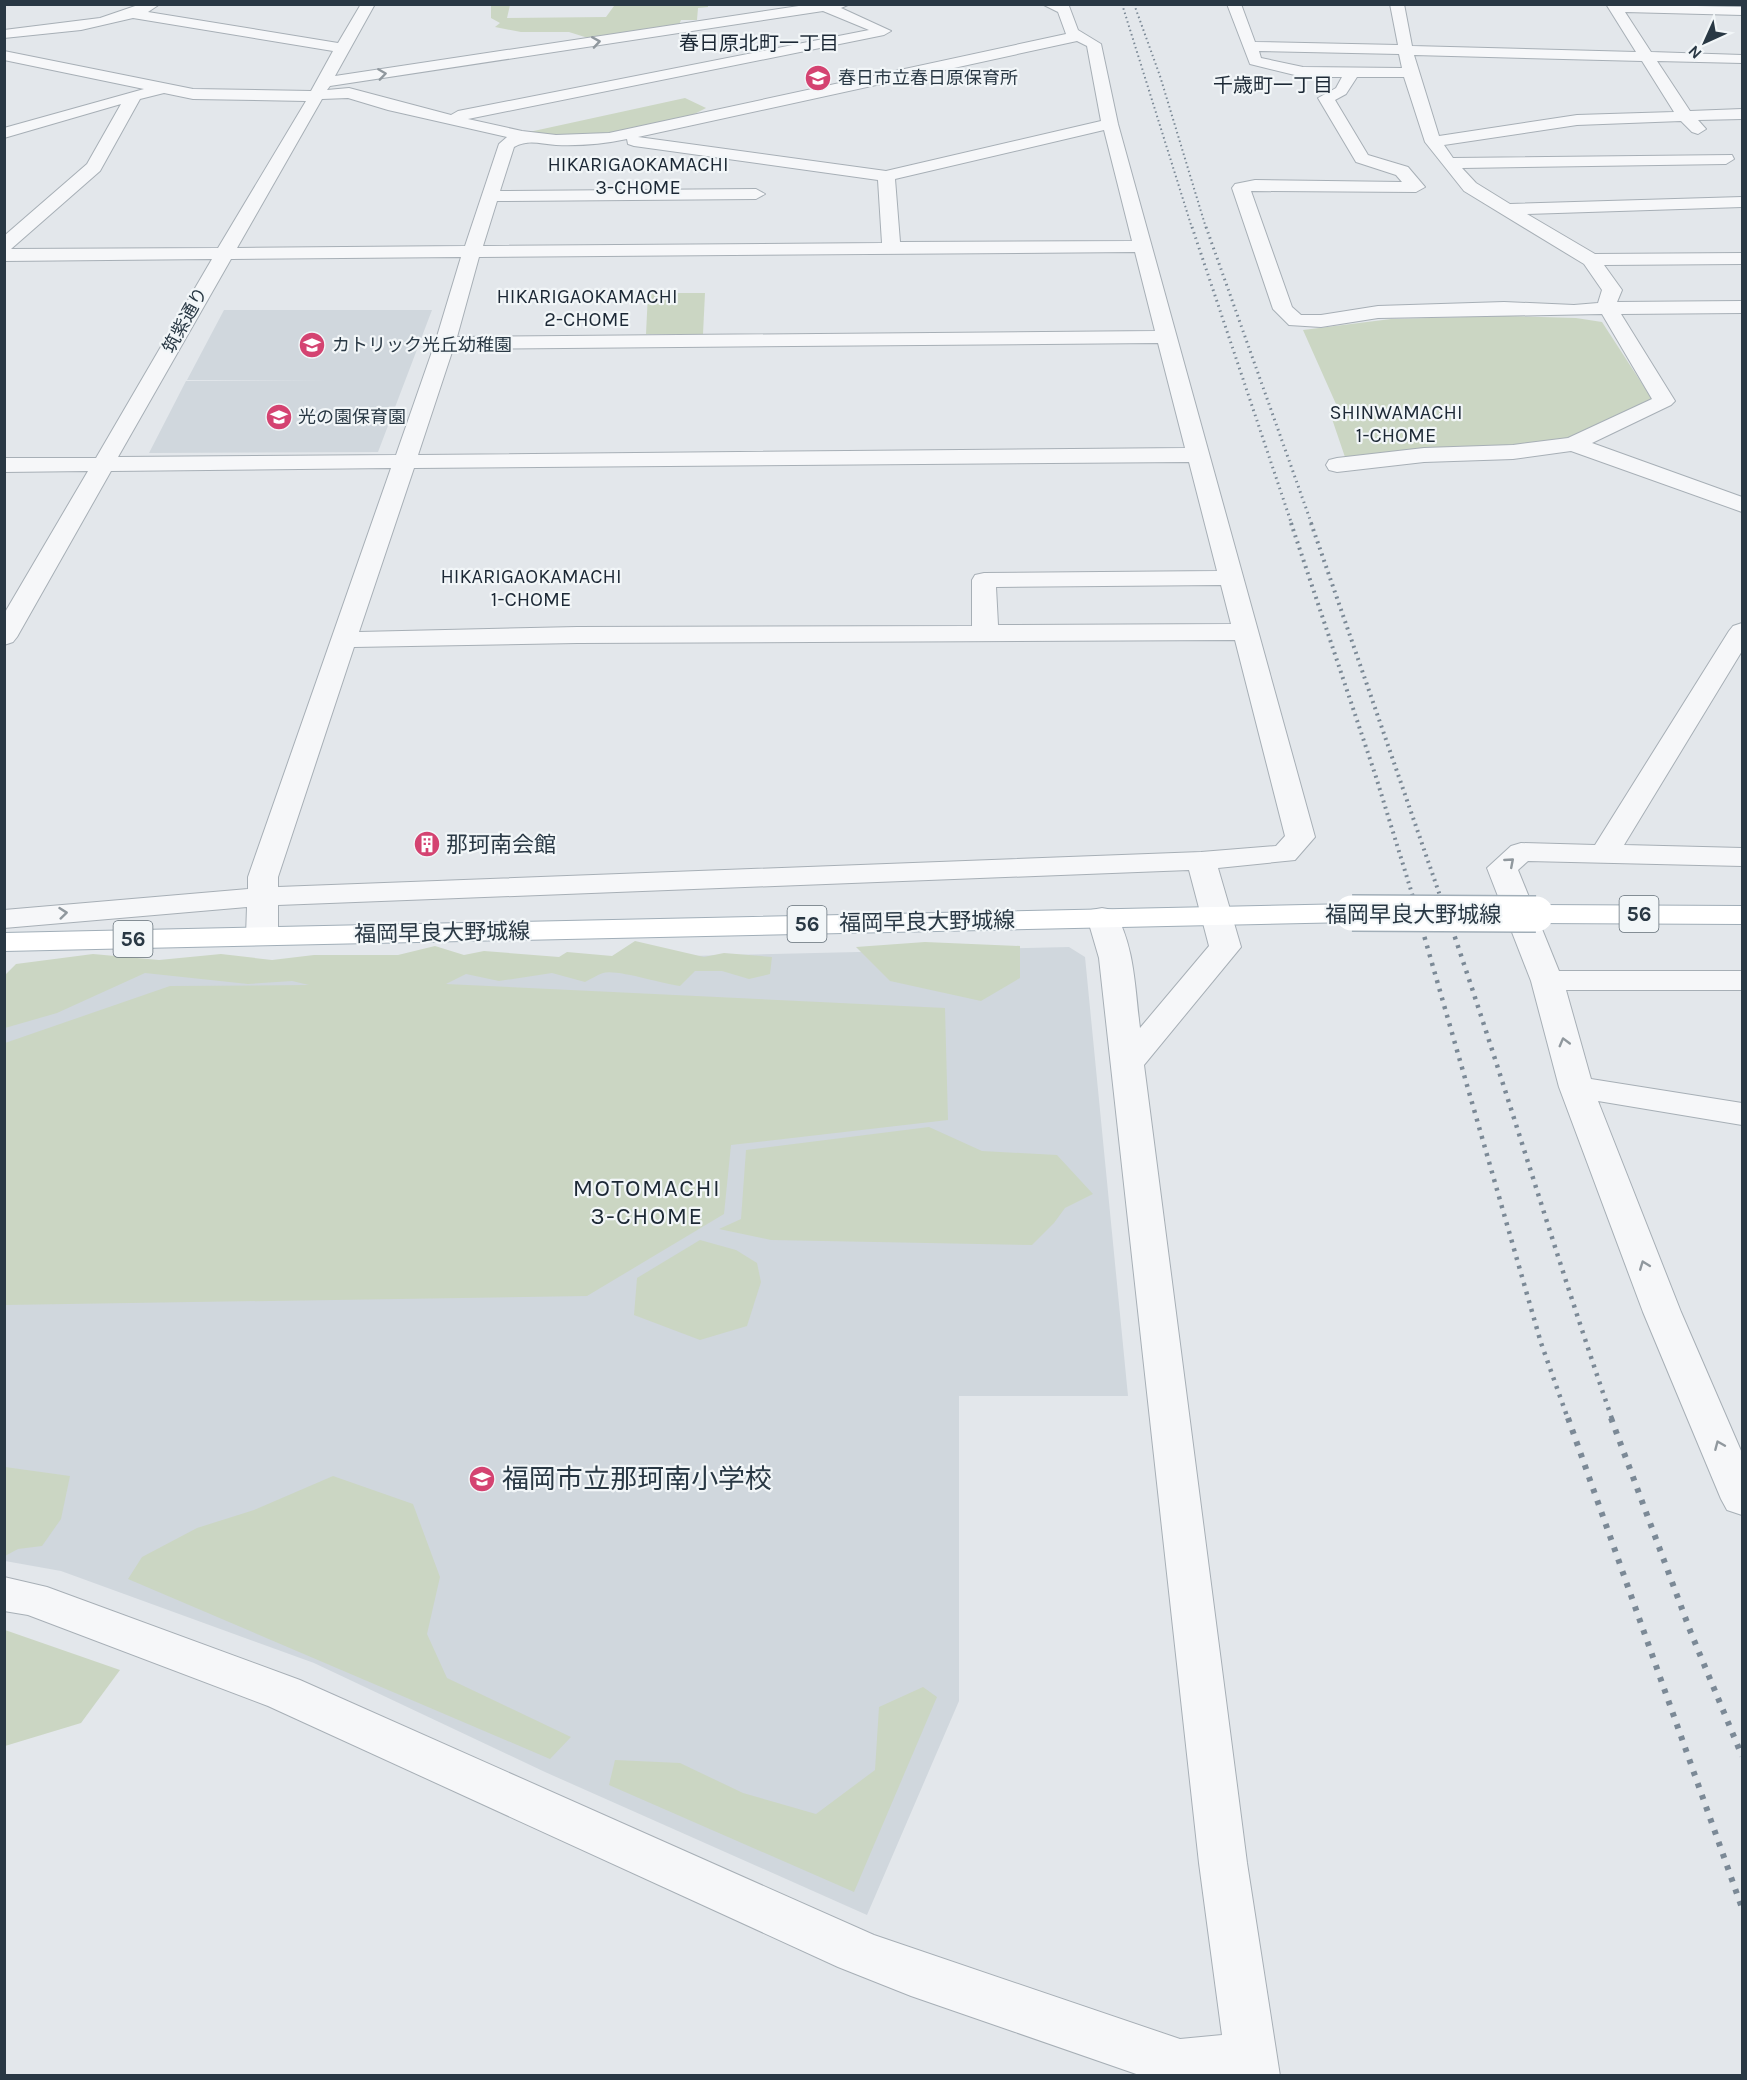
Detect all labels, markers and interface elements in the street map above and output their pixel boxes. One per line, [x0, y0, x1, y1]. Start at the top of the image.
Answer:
north arrow [1675, 12, 1735, 72]
district label: 春日原北町一丁目 [679, 32, 839, 55]
one-way arrow [591, 37, 600, 49]
text: N [1684, 41, 1706, 63]
school or university icon: 春日市立春日原保育所 [803, 63, 833, 93]
place label: 春日市立春日原保育所 [838, 67, 1018, 89]
one-way arrow [378, 68, 387, 80]
district label: 千歳町一丁目 [1213, 74, 1333, 97]
district label: HIKARIGAOKAMACHI 3-CHOME [547, 153, 729, 199]
street label: 筑紫通り [158, 283, 212, 357]
district label: HIKARIGAOKAMACHI 2-CHOME [496, 285, 678, 331]
school or university icon: カトリック光丘幼稚園 [297, 330, 327, 360]
place label: カトリック光丘幼稚園 [332, 334, 512, 356]
district label: SHINWAMACHI 1-CHOME [1329, 401, 1463, 447]
school or university icon: 光の園保育園 [264, 402, 294, 432]
place label: 光の園保育園 [298, 406, 406, 428]
district label: HIKARIGAOKAMACHI 1-CHOME [440, 565, 622, 611]
building icon: 那珂南会館 [412, 829, 442, 859]
place label: 那珂南会館 [446, 832, 556, 858]
one-way arrow [1504, 858, 1515, 869]
road number: 56 [1620, 896, 1658, 932]
street label: 福岡早良大野城線 [1325, 902, 1501, 928]
road number: 56 [788, 906, 826, 942]
one-way arrow [58, 907, 67, 920]
street label: 福岡早良大野城線 [839, 907, 1015, 937]
street label: 福岡早良大野城線 [354, 918, 530, 948]
road number: 56 [114, 921, 152, 957]
one-way arrow [1559, 1037, 1571, 1048]
district label: MOTOMACHI 3-CHOME [573, 1174, 721, 1230]
one-way arrow [1639, 1260, 1652, 1271]
one-way arrow [1715, 1440, 1727, 1451]
place label: 福岡市立那珂南小学校 [502, 1463, 772, 1495]
school or university icon: 福岡市立那珂南小学校 [467, 1464, 497, 1494]

